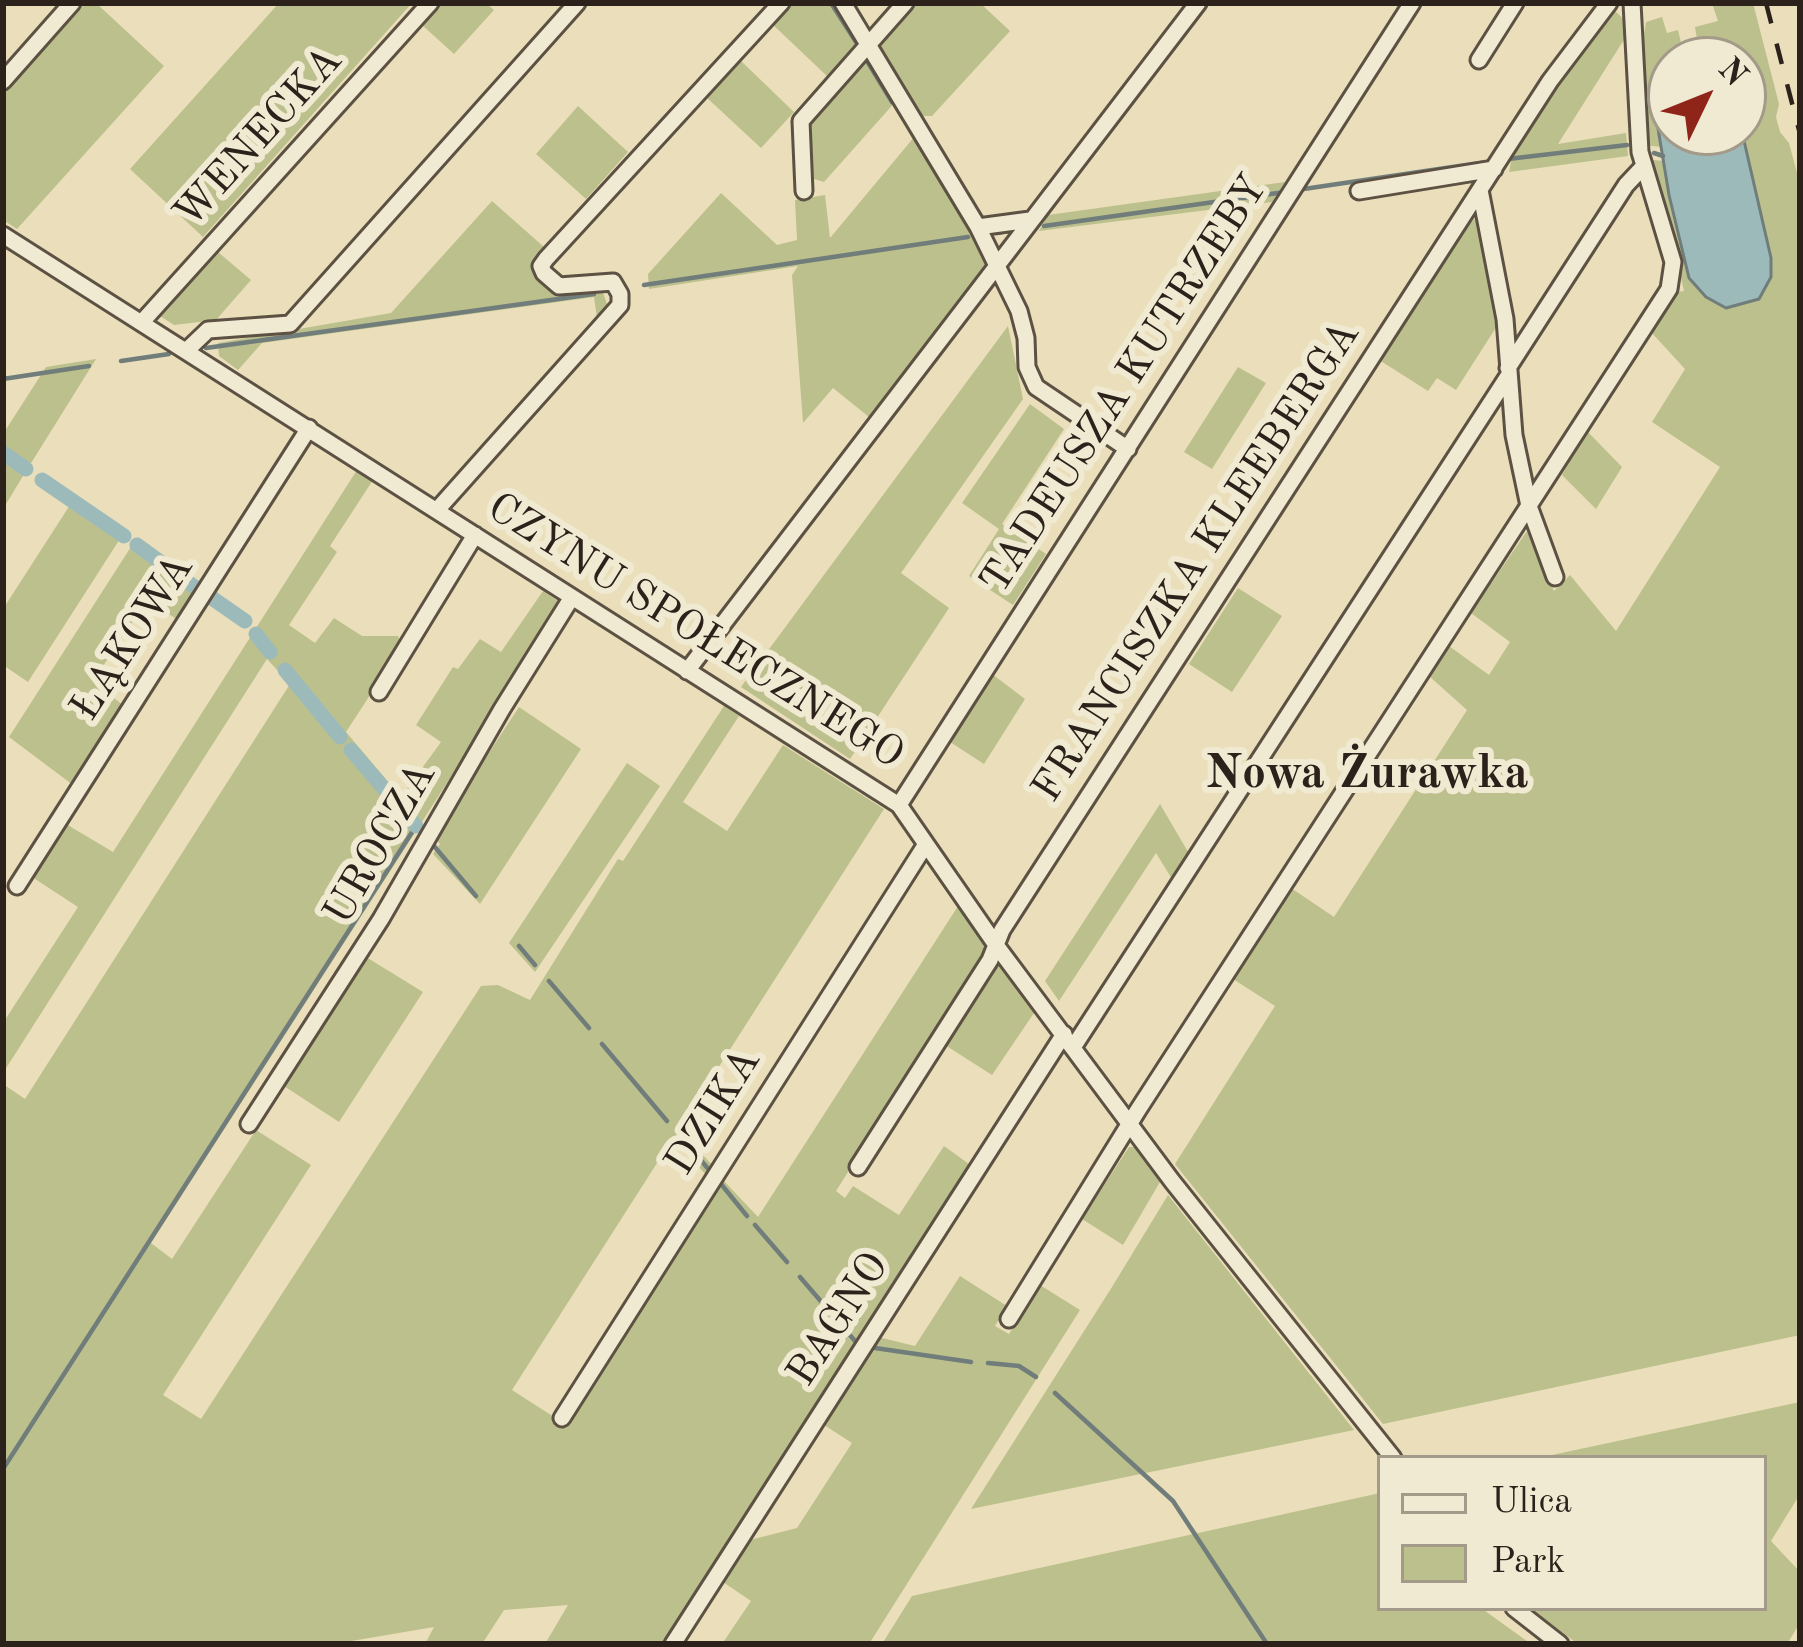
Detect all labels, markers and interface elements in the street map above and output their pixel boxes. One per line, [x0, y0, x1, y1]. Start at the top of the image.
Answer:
north arrow [1647, 36, 1767, 156]
street label: WENECKA [164, 37, 354, 239]
text: N [1711, 53, 1752, 94]
street label: TADEUSZA KUTRZEBY [971, 166, 1279, 604]
street label: FRANCISZKA KLEEBERGA [1022, 312, 1372, 812]
street label: CZYNU SPOŁECZNEGO [478, 483, 912, 781]
street label: ŁĄKOWA [61, 545, 205, 731]
district label: Nowa Żurawka [1205, 745, 1529, 803]
street label: UROCZA [314, 754, 448, 934]
street label: DZIKA [655, 1039, 773, 1185]
street label: BAGNO [777, 1244, 901, 1396]
legend [1377, 1455, 1767, 1611]
text: Ulica [1491, 1485, 1572, 1521]
text: Park [1491, 1545, 1565, 1581]

